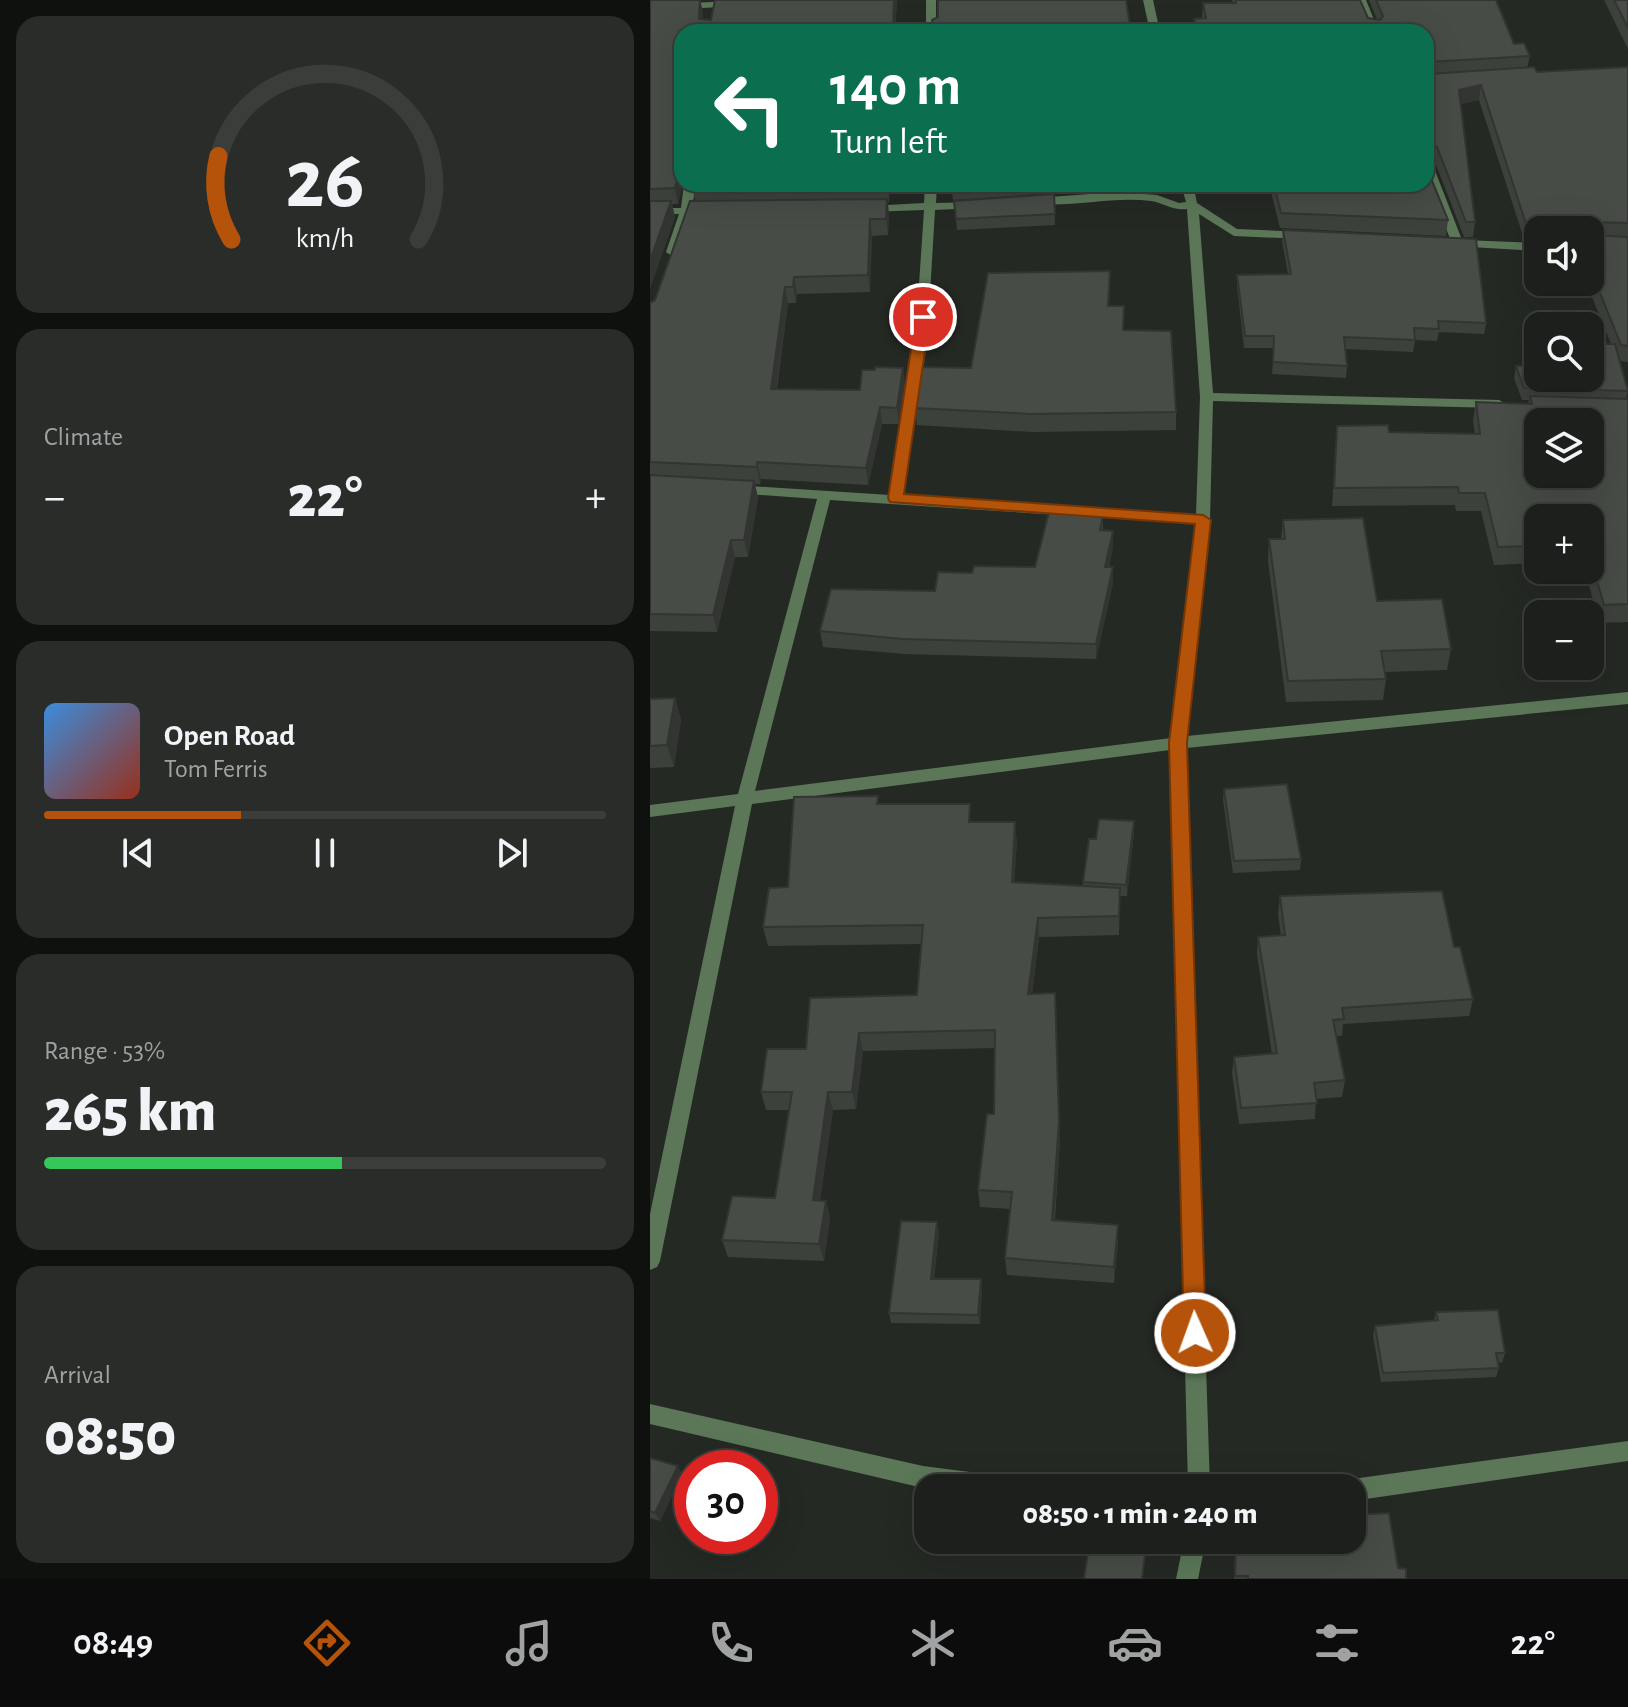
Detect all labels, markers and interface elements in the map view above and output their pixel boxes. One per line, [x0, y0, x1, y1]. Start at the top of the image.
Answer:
icon: left [698, 56, 802, 160]
text: 140 m [830, 59, 961, 115]
text: Turn left [830, 124, 947, 160]
text: 26 [285, 139, 365, 223]
map controls [1524, 216, 1604, 680]
button: sound [1524, 216, 1604, 296]
text: km/h [296, 224, 354, 253]
pin [889, 283, 957, 351]
icon: arrive [901, 295, 945, 339]
button: search [1524, 312, 1604, 392]
button: layers [1524, 408, 1604, 488]
text: Climate [44, 424, 123, 450]
text: 22° [288, 468, 363, 528]
text: − [44, 476, 65, 520]
text: + [585, 476, 606, 520]
button: + [1524, 504, 1604, 584]
button: − [1524, 600, 1604, 680]
text: Open Road [164, 721, 295, 751]
text: Tom Ferris [164, 756, 268, 782]
icon: previous [116, 831, 160, 875]
icon: pause [303, 831, 347, 875]
icon: next [490, 831, 534, 875]
text: Range · 53% [44, 1038, 165, 1064]
text: 265 km [44, 1082, 216, 1142]
position arrow [1153, 1291, 1237, 1375]
text: Arrival [44, 1362, 111, 1388]
text: 08:50 [44, 1406, 176, 1466]
speed limit sign: 30 [674, 1450, 778, 1554]
text: 08:50 · 1 min · 240 m [1022, 1499, 1258, 1529]
icon: directions [299, 1615, 355, 1671]
icon: music [501, 1615, 557, 1671]
icon: phone [703, 1615, 759, 1671]
icon: climate [905, 1615, 961, 1671]
icon: car [1107, 1615, 1163, 1671]
icon: filters [1309, 1615, 1365, 1671]
text: 08:49 [73, 1625, 153, 1661]
text: 22° [1511, 1625, 1555, 1661]

